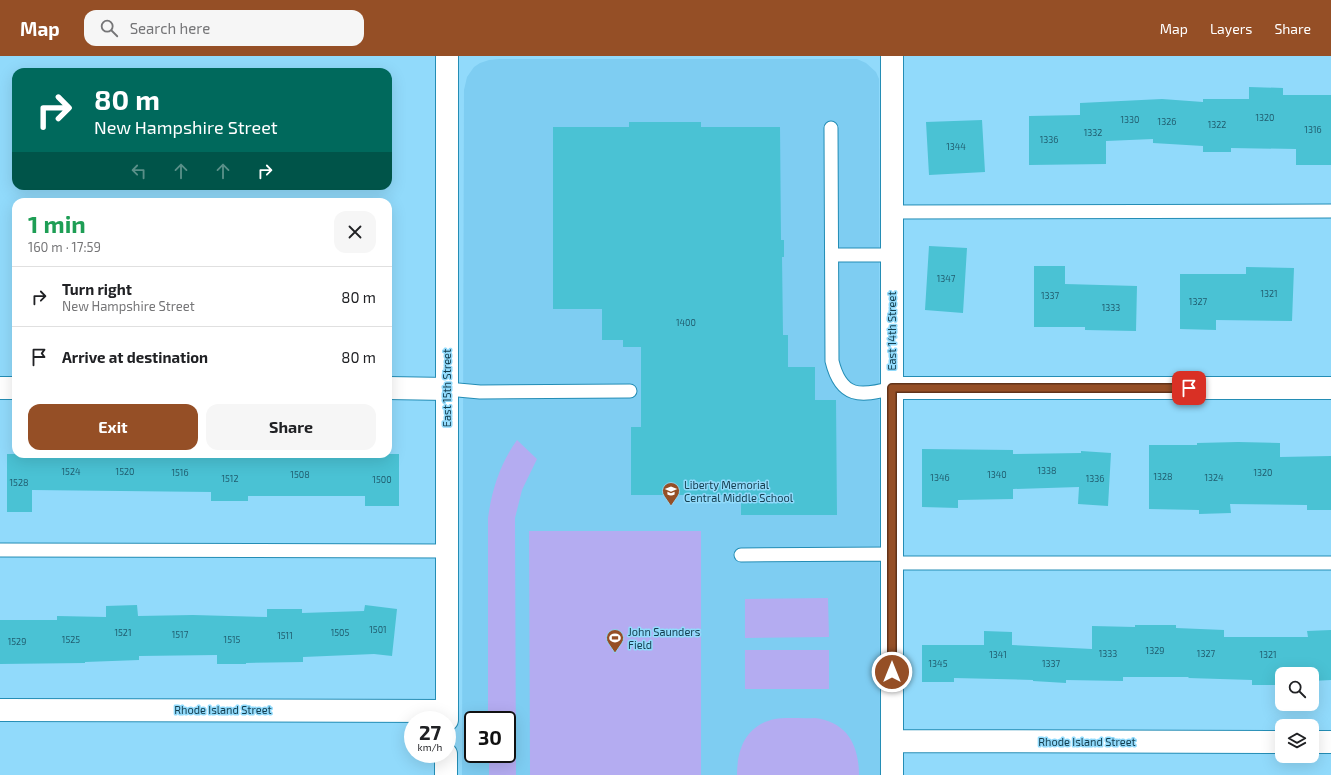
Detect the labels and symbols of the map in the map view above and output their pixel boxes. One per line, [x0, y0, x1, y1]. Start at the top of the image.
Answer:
house number: 1320 [1255, 112, 1275, 123]
house number: 1330 [1120, 114, 1140, 125]
house number: 1326 [1158, 116, 1176, 127]
house number: 1322 [1208, 119, 1226, 130]
house number: 1316 [1304, 124, 1322, 135]
house number: 1332 [1084, 127, 1102, 138]
house number: 1336 [1040, 134, 1058, 145]
house number: 1344 [946, 141, 966, 152]
house number: 1347 [937, 273, 956, 284]
house number: 1321 [1260, 288, 1278, 299]
house number: 1337 [1041, 290, 1059, 301]
street label: East 14th Street [885, 291, 898, 371]
house number: 1327 [1189, 296, 1208, 307]
house number: 1333 [1102, 302, 1120, 313]
house number: 1400 [676, 317, 696, 328]
street label: East 15th Street [440, 349, 453, 427]
pin [1172, 371, 1206, 405]
house number: 1338 [1037, 465, 1057, 476]
house number: 1524 [62, 466, 81, 477]
house number: 1520 [116, 466, 134, 477]
house number: 1516 [171, 467, 189, 478]
house number: 1320 [1253, 467, 1273, 478]
house number: 1508 [290, 469, 310, 480]
house number: 1340 [987, 469, 1007, 480]
house number: 1328 [1153, 471, 1173, 482]
house number: 1346 [930, 472, 950, 483]
house number: 1324 [1204, 472, 1224, 483]
house number: 1512 [221, 473, 239, 484]
house number: 1336 [1086, 473, 1104, 484]
house number: 1500 [372, 474, 392, 485]
house number: 1528 [10, 477, 28, 488]
place label: Liberty Memorial Central Middle School [684, 478, 794, 504]
school or university icon: Liberty Memorial Central Middle School [661, 481, 681, 506]
house number: 1501 [369, 624, 387, 635]
place label: John Saunders Field [628, 625, 701, 651]
house number: 1521 [114, 627, 132, 638]
house number: 1505 [331, 627, 349, 638]
sports icon: John Saunders Field [605, 628, 625, 653]
house number: 1517 [172, 629, 189, 640]
house number: 1511 [277, 630, 293, 641]
house number: 1525 [62, 634, 80, 645]
house number: 1515 [224, 634, 241, 645]
house number: 1529 [8, 636, 26, 647]
house number: 1329 [1146, 645, 1164, 656]
house number: 1333 [1099, 648, 1117, 659]
house number: 1327 [1197, 648, 1216, 659]
house number: 1341 [989, 649, 1007, 660]
house number: 1321 [1259, 649, 1277, 660]
position arrow [871, 651, 913, 693]
house number: 1345 [929, 658, 948, 669]
house number: 1337 [1042, 658, 1060, 669]
street label: Rhode Island Street [174, 703, 272, 716]
speed limit sign: 30 [464, 711, 516, 763]
street label: Rhode Island Street [1038, 735, 1136, 748]

